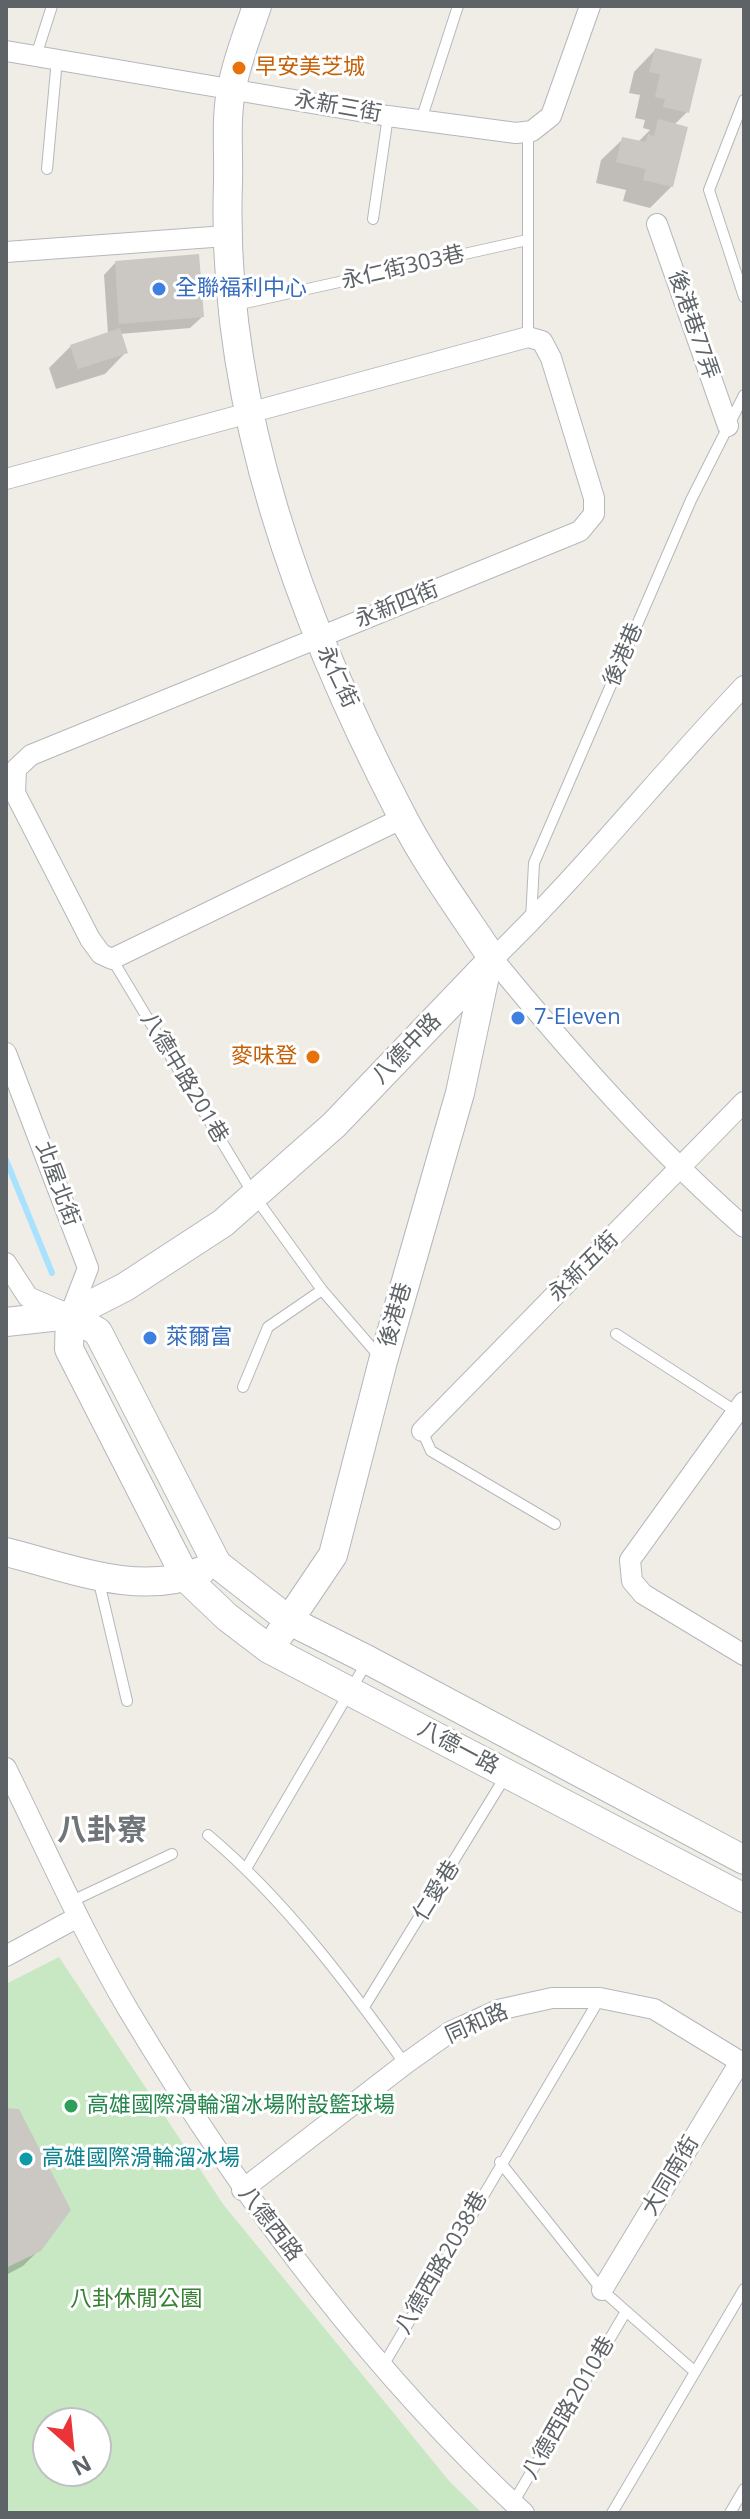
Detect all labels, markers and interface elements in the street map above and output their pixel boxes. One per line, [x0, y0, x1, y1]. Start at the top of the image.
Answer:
place label: 早安美芝城 [255, 55, 365, 81]
marker: 早安美芝城 [230, 59, 248, 77]
street label: 永新三街 [292, 86, 384, 128]
street label: 永仁街303巷 [339, 241, 467, 295]
street label: 後港巷77弄 [662, 267, 724, 383]
place label: 全聯福利中心 [175, 276, 307, 302]
marker: 全聯福利中心 [150, 280, 168, 298]
street label: 永新四街 [351, 576, 443, 634]
street label: 後港巷 [599, 619, 649, 691]
street label: 永仁街 [311, 642, 363, 712]
place label: 7-Eleven [534, 1005, 621, 1031]
street label: 八德中路201巷 [135, 1008, 233, 1148]
street label: 八德中路 [367, 1008, 447, 1090]
marker: 7-Eleven [509, 1009, 527, 1027]
place label: 麥味登 [231, 1044, 297, 1070]
marker: 麥味登 [304, 1048, 322, 1066]
street label: 北屋北街 [30, 1138, 84, 1230]
street label: 永新五街 [544, 1227, 624, 1307]
street label: 後港巷 [374, 1280, 418, 1350]
place label: 萊爾富 [166, 1325, 232, 1351]
marker: 萊爾富 [141, 1329, 159, 1347]
street label: 八德一路 [413, 1716, 503, 1780]
district label: 八卦寮 [57, 1813, 147, 1849]
street label: 仁愛巷 [408, 1856, 466, 1926]
street label: 同和路 [441, 1999, 513, 2049]
place label: 高雄國際滑輪溜冰場附設籃球場 [87, 2093, 395, 2119]
marker: 高雄國際滑輪溜冰場附設籃球場 [62, 2097, 80, 2115]
street label: 大同南街 [637, 2131, 705, 2221]
place label: 高雄國際滑輪溜冰場 [42, 2146, 240, 2172]
marker: 高雄國際滑輪溜冰場 [17, 2150, 35, 2168]
street label: 八德西路 [233, 2181, 307, 2267]
street label: 八德西路2038巷 [390, 2187, 494, 2339]
park label: 八卦休閒公園 [70, 2287, 202, 2313]
street label: 八德西路2010巷 [517, 2332, 621, 2484]
north arrow [32, 2407, 112, 2487]
text: N [67, 2449, 97, 2484]

